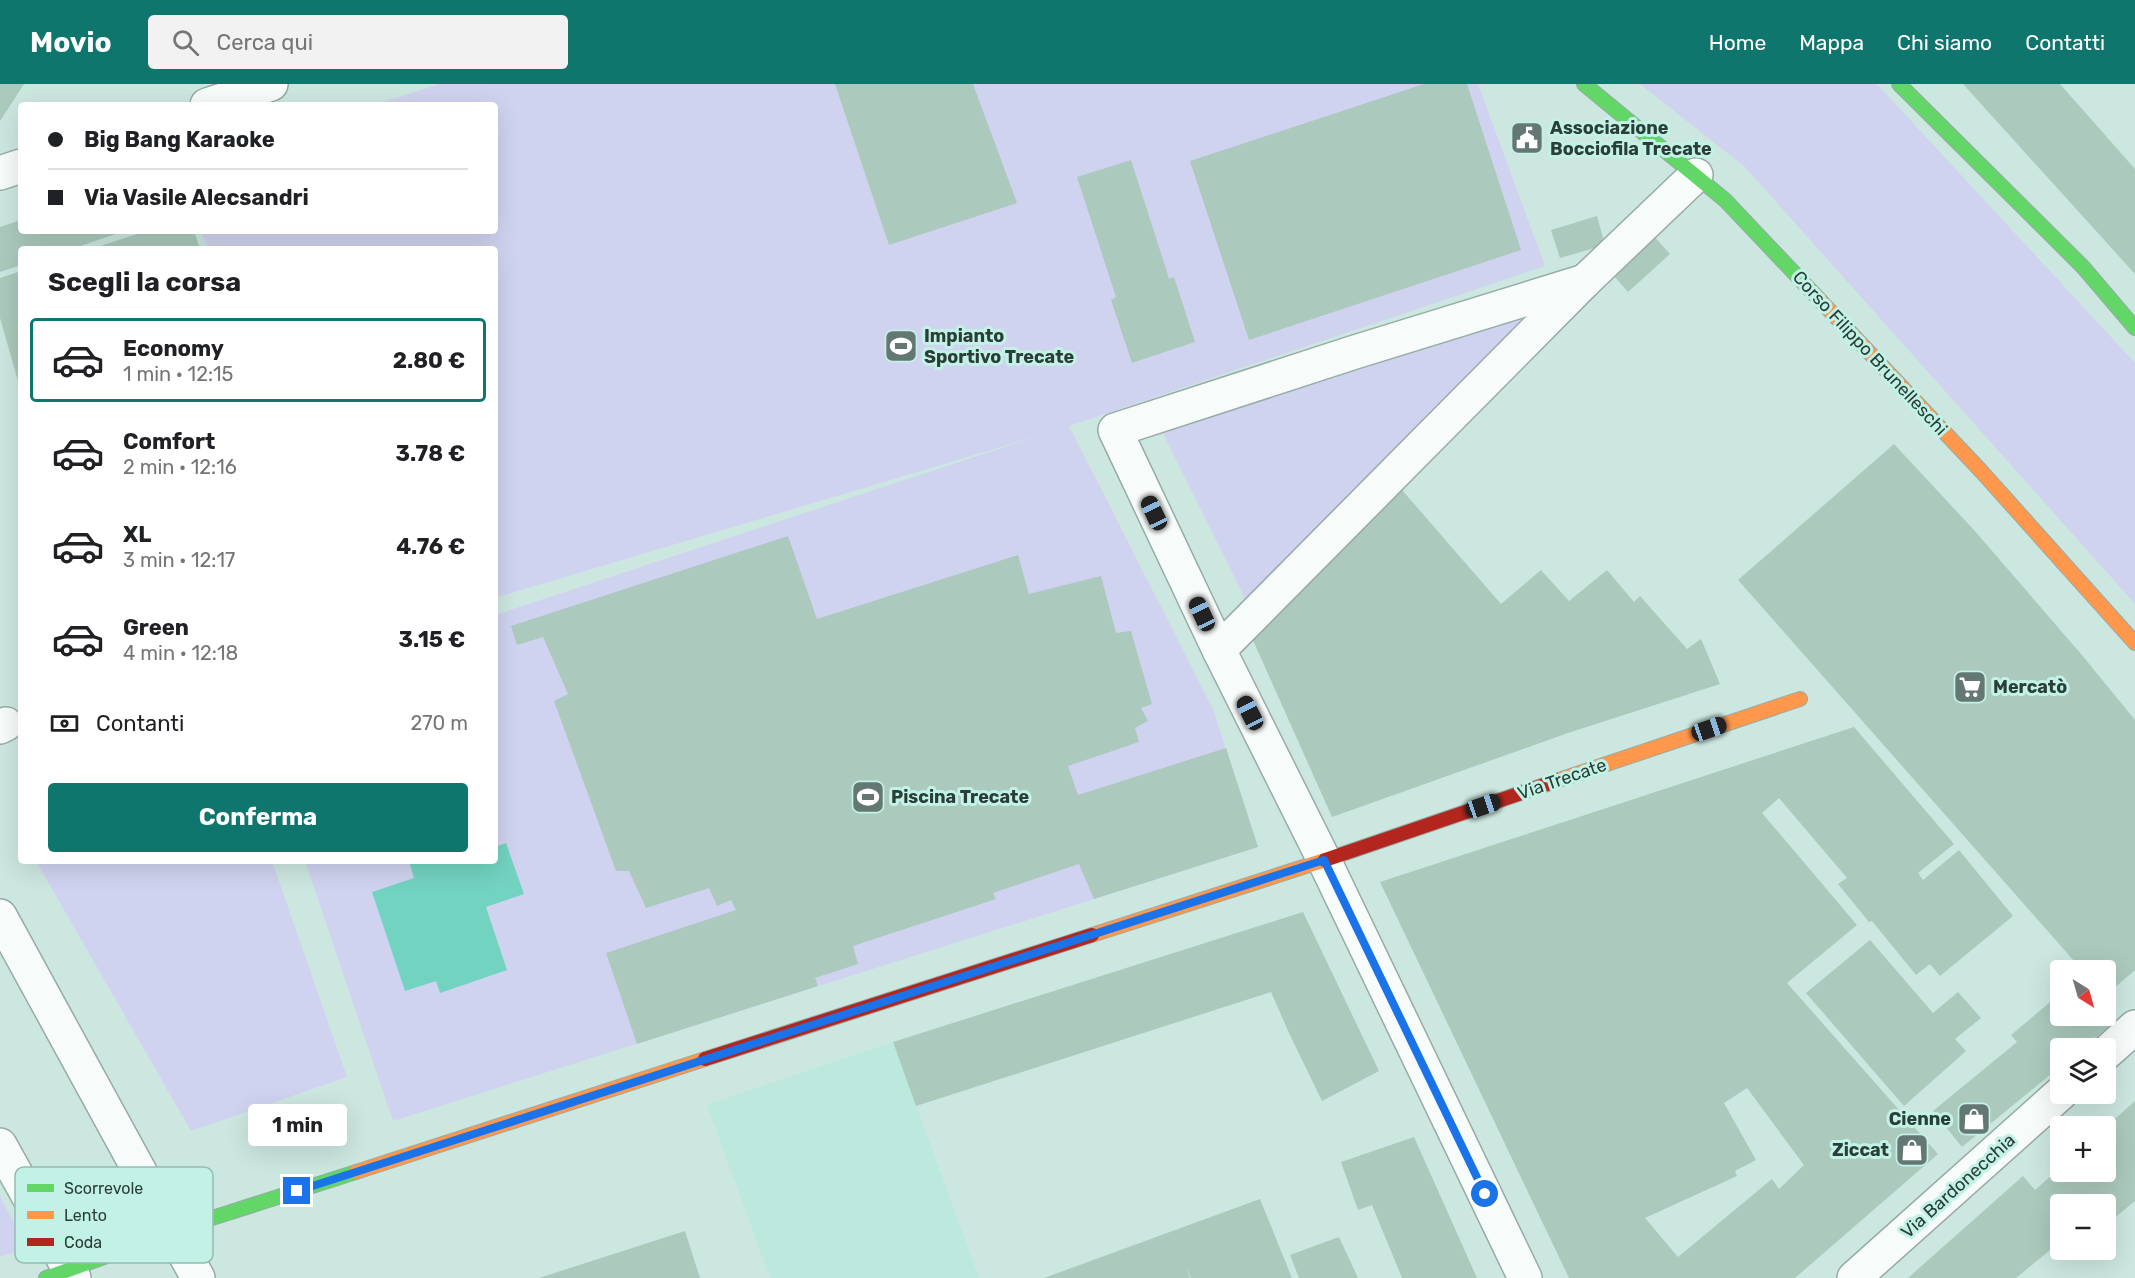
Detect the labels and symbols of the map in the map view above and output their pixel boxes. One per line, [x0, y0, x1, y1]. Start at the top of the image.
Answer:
place label: Associazione Bocciofila Trecate [1550, 117, 1712, 160]
public building icon: Associazione Bocciofila Trecate [1509, 120, 1545, 156]
street label: Corso Filippo Brunelleschi [1788, 266, 1952, 440]
place label: Impianto Sportivo Trecate [924, 325, 1075, 368]
sports icon: Impianto Sportivo Trecate [883, 328, 919, 364]
car [1138, 493, 1170, 533]
car [1186, 594, 1218, 634]
supermarket icon: Mercatò [1952, 669, 1988, 705]
place label: Mercatò [1993, 676, 2067, 698]
car [1234, 693, 1266, 733]
car [1689, 715, 1729, 743]
street label: Via Trecate [1515, 754, 1609, 804]
sports icon: Piscina Trecate [850, 779, 886, 815]
place label: Piscina Trecate [891, 786, 1029, 808]
car [1463, 792, 1503, 820]
north arrow [2050, 960, 2116, 1026]
shop icon: Cienne [1956, 1101, 1992, 1137]
callout: 1 min [248, 1104, 346, 1146]
place label: Cienne [1889, 1108, 1951, 1130]
street label: Via Bardonecchia [1896, 1129, 2020, 1243]
shop icon: Ziccat [1894, 1132, 1930, 1168]
place label: Ziccat [1832, 1139, 1889, 1161]
legend [15, 1167, 213, 1263]
route end [283, 1177, 310, 1204]
text: Scorrevole [64, 1179, 143, 1198]
route start [1471, 1180, 1498, 1207]
text: Lento [64, 1206, 107, 1225]
text: Coda [64, 1233, 102, 1252]

